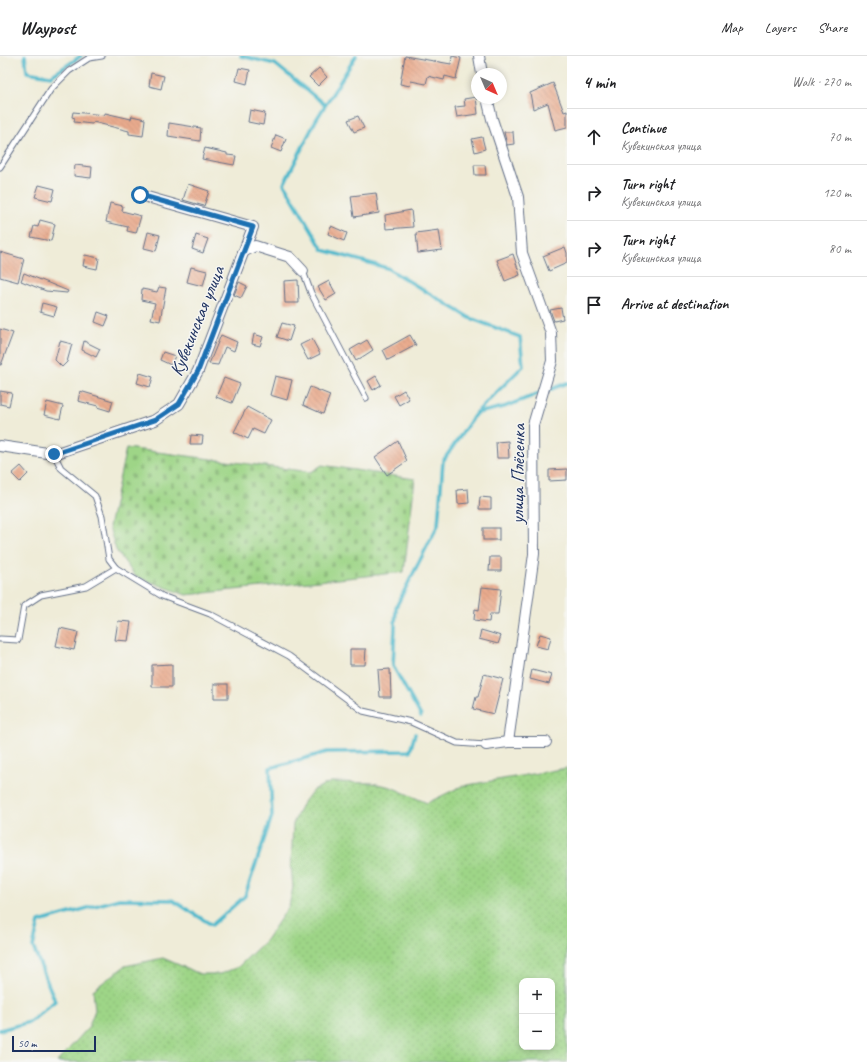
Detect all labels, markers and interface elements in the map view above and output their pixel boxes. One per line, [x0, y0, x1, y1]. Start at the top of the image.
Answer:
text: Waypost [20, 16, 75, 40]
text: Map [721, 19, 743, 36]
text: Layers [765, 19, 796, 36]
text: Share [818, 19, 847, 36]
north arrow [471, 68, 507, 104]
text: 4 min [583, 72, 616, 93]
text: Walk · 270 m [792, 74, 851, 90]
text: Continue [621, 119, 666, 138]
icon: ahead [583, 126, 605, 148]
text: 70 m [829, 129, 851, 145]
text: Кувекинская улица [621, 138, 701, 154]
text: Turn right [621, 175, 674, 194]
icon: right [583, 182, 605, 204]
text: 120 m [823, 185, 851, 201]
route start [131, 186, 149, 204]
text: Кувекинская улица [621, 194, 701, 210]
text: Turn right [621, 231, 674, 250]
icon: right [583, 238, 605, 260]
text: 80 m [829, 241, 851, 257]
text: Кувекинская улица [621, 250, 701, 266]
street label: Кувекинская улица [164, 261, 230, 379]
icon: arrive [583, 294, 605, 316]
text: Arrive at destination [621, 295, 728, 314]
street label: улица Плёсенка [505, 422, 531, 525]
route end [45, 445, 63, 463]
map controls [519, 978, 555, 1050]
button: + [519, 978, 555, 1014]
button: − [519, 1014, 555, 1050]
scale bar [12, 1034, 96, 1053]
text: 50 m [18, 1036, 37, 1050]

